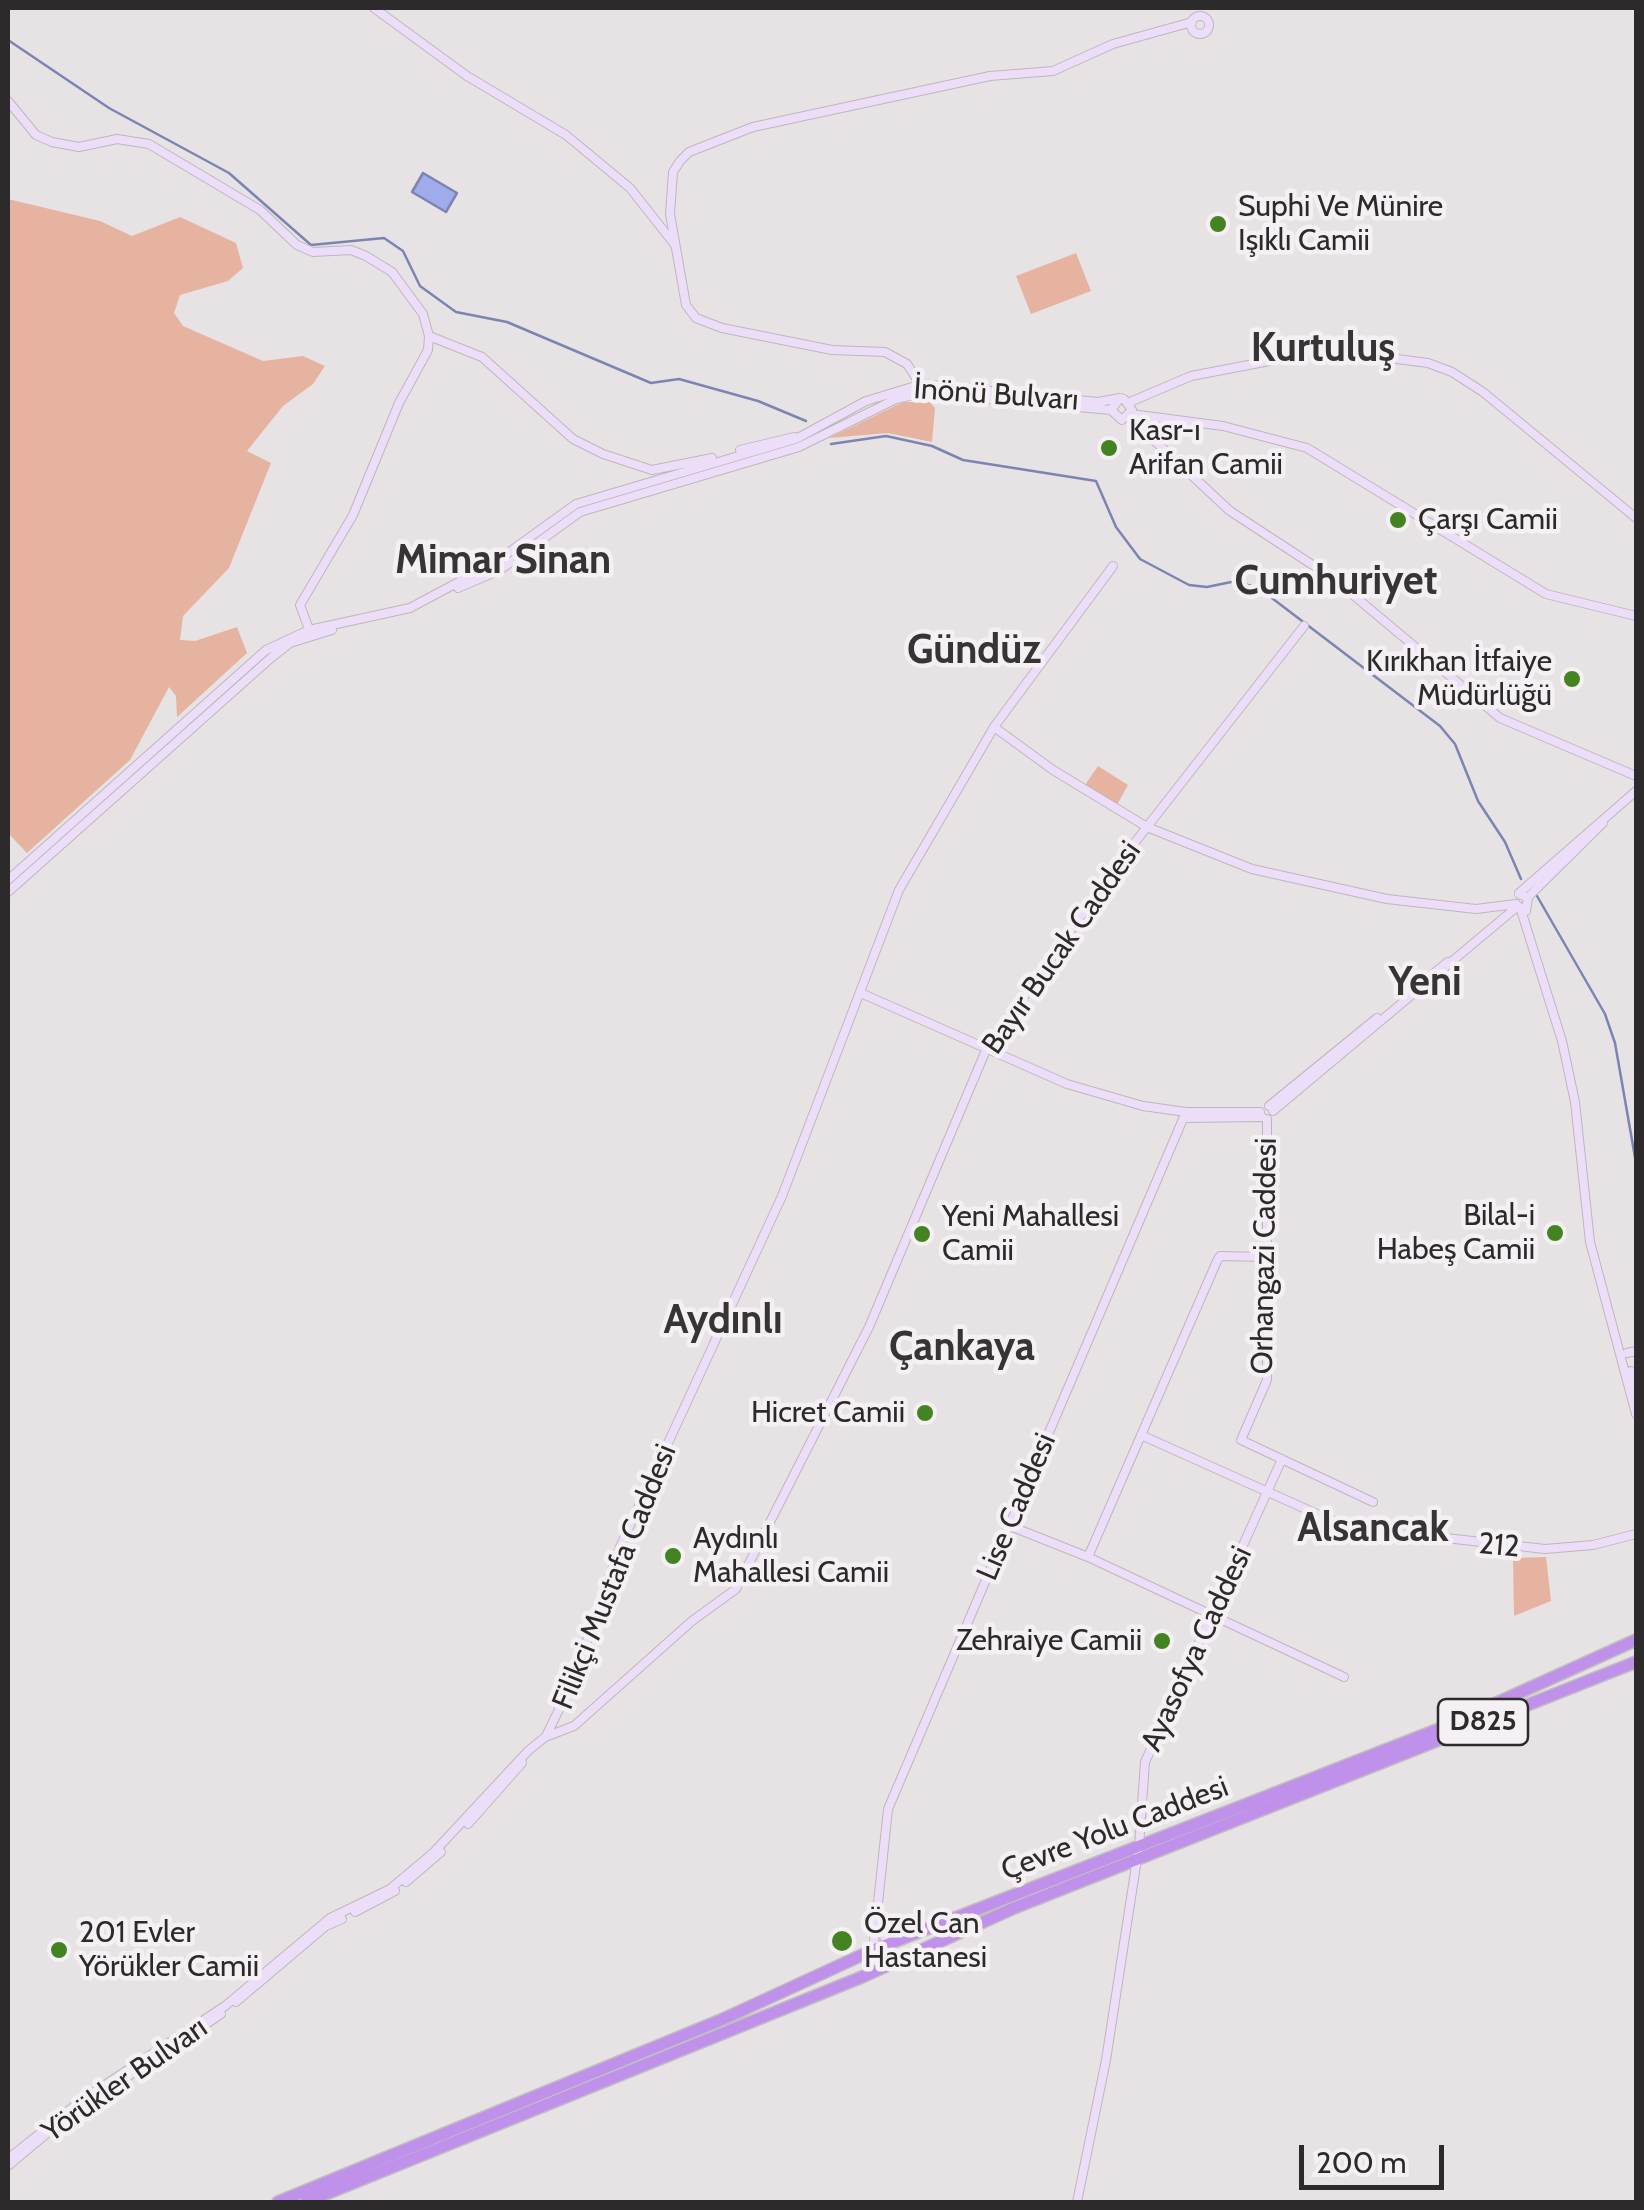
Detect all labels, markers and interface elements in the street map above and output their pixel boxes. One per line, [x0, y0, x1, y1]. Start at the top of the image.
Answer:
place label: Suphi Ve Münire Işıklı Camii [1238, 189, 1443, 260]
marker: Suphi Ve Münire Işıklı Camii [1207, 213, 1229, 235]
district label: Kurtuluş [1251, 325, 1395, 373]
street label: İnönü Bulvarı [912, 371, 1080, 419]
place label: Kasr-ı Arifan Camii [1129, 413, 1283, 484]
marker: Kasr-ı Arifan Camii [1098, 437, 1120, 459]
place label: Çarşı Camii [1418, 502, 1558, 538]
marker: Çarşı Camii [1387, 509, 1409, 531]
district label: Mimar Sinan [395, 537, 611, 585]
district label: Cumhuriyet [1235, 558, 1437, 606]
district label: Gündüz [907, 627, 1041, 675]
place label: Kırıkhan İtfaiye Müdürlüğü [1366, 644, 1552, 714]
marker: Kırıkhan İtfaiye Müdürlüğü [1561, 668, 1583, 690]
street label: Bayır Bucak Caddesi [975, 835, 1149, 1061]
district label: Yeni [1388, 959, 1462, 1007]
street label: Orhangazi Caddesi [1245, 1137, 1285, 1375]
place label: Bilal-i Habeş Camii [1377, 1198, 1535, 1268]
place label: Yeni Mahallesi Camii [942, 1199, 1119, 1270]
marker: Bilal-i Habeş Camii [1544, 1222, 1566, 1244]
marker: Yeni Mahallesi Camii [911, 1223, 933, 1245]
district label: Aydınlı [663, 1297, 783, 1345]
district label: Çankaya [889, 1324, 1035, 1372]
place label: Hicret Camii [751, 1395, 905, 1431]
marker: Hicret Camii [914, 1402, 936, 1424]
street label: Lise Caddesi [970, 1428, 1064, 1586]
street label: Filikçi Mustafa Caddesi [545, 1439, 685, 1715]
district label: Alsancak [1297, 1505, 1449, 1553]
place label: Aydınlı Mahallesi Camii [693, 1521, 889, 1592]
street label: 212 [1477, 1526, 1521, 1566]
street label: Ayasofya Caddesi [1134, 1541, 1260, 1757]
marker: Aydınlı Mahallesi Camii [662, 1545, 684, 1567]
place label: Zehraiye Camii [956, 1623, 1142, 1659]
marker: Zehraiye Camii [1151, 1630, 1173, 1652]
road number: D825 [1438, 1699, 1528, 1745]
street label: Çevre Yolu Caddesi [996, 1769, 1234, 1889]
place label: Özel Can Hastanesi [864, 1906, 987, 1976]
place label: 201 Evler Yörükler Camii [79, 1915, 259, 1986]
marker: Özel Can Hastanesi [829, 1928, 855, 1954]
marker: 201 Evler Yörükler Camii [48, 1939, 70, 1961]
street label: Yörükler Bulvarı [36, 2010, 214, 2150]
scale bar [1304, 2125, 1449, 2187]
text: 200 m [1316, 2144, 1407, 2181]

